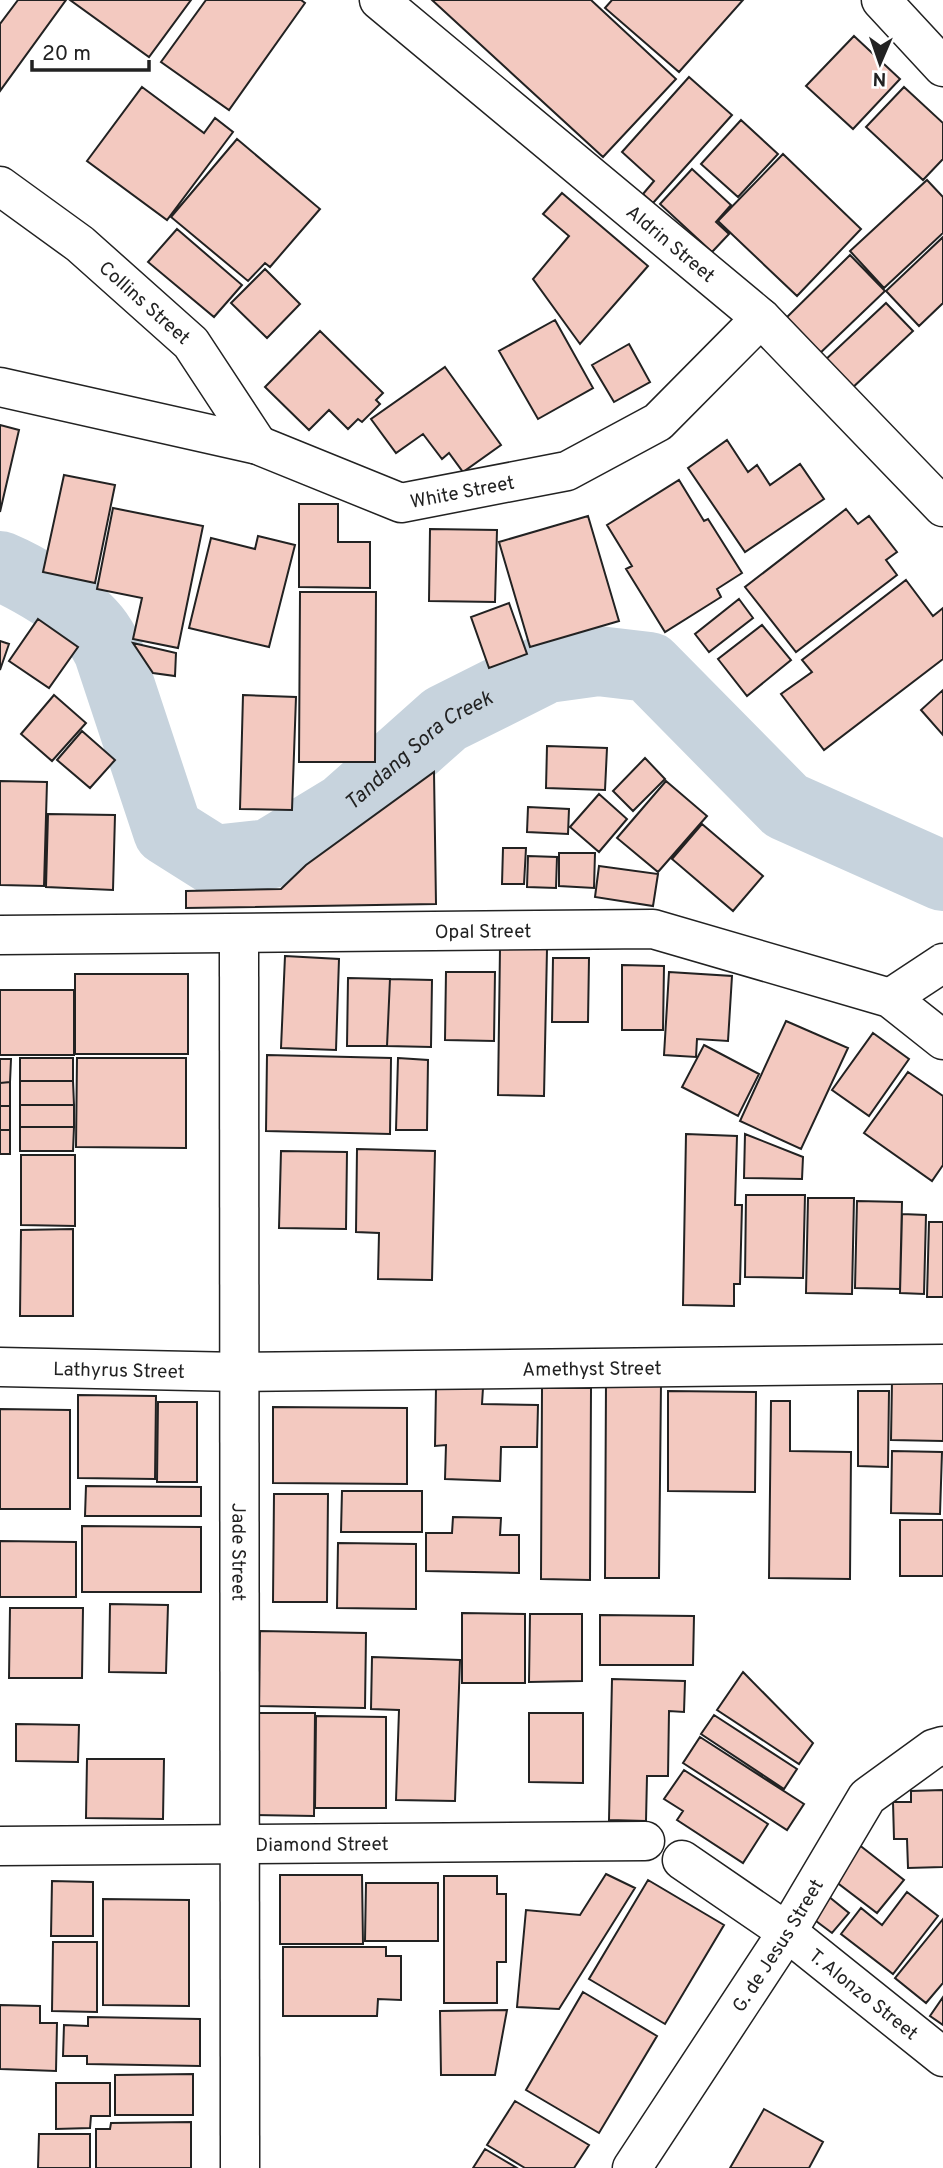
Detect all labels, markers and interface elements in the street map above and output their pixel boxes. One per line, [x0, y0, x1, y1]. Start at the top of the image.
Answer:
scale bar [32, 28, 149, 72]
north arrow [845, 28, 915, 98]
text: 20 m [42, 41, 91, 68]
text: N [872, 66, 887, 90]
street label: Aldrin Street [620, 201, 719, 289]
street label: Collins Street [93, 257, 194, 351]
street label: White Street [408, 471, 517, 515]
water label: Tandang Sora Creek [340, 685, 498, 817]
street label: Opal Street [434, 920, 532, 945]
street label: Amethyst Street [522, 1357, 662, 1383]
street label: Lathyrus Street [53, 1358, 185, 1385]
street label: Jade Street [225, 1503, 250, 1601]
street label: Diamond Street [255, 1833, 389, 1858]
street label: G. de Jesus Street [728, 1875, 830, 2017]
street label: T. Alonzo Street [803, 1944, 922, 2046]

